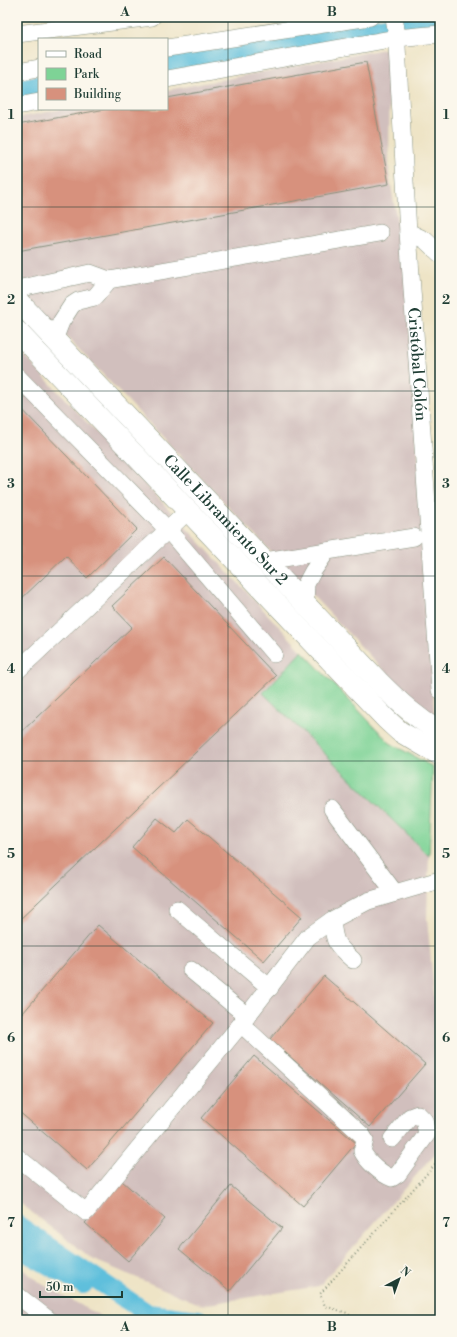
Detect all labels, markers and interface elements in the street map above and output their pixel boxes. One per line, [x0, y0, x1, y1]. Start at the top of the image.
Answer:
text: A [119, 4, 130, 20]
text: B [327, 4, 337, 20]
legend [38, 38, 168, 110]
text: Road [74, 47, 102, 62]
text: Park [74, 67, 100, 82]
text: Building [73, 87, 122, 102]
text: 1 [8, 107, 15, 123]
text: 1 [443, 107, 450, 123]
text: 2 [7, 292, 15, 308]
text: 2 [442, 292, 450, 308]
street label: Cristóbal Colón [403, 307, 431, 422]
street label: Calle Libramiento Sur 2 [159, 450, 292, 589]
text: 3 [7, 476, 15, 492]
text: 3 [442, 476, 450, 492]
text: 4 [7, 661, 16, 677]
text: 4 [442, 661, 451, 677]
text: 5 [7, 846, 15, 862]
text: 5 [442, 846, 450, 862]
text: 6 [7, 1030, 15, 1046]
text: 6 [442, 1030, 450, 1046]
text: 7 [7, 1215, 15, 1231]
text: 7 [442, 1215, 450, 1231]
north arrow [379, 1259, 419, 1299]
text: N [397, 1264, 413, 1281]
scale bar [40, 1273, 122, 1299]
text: 50 m [46, 1280, 74, 1295]
text: A [119, 1319, 130, 1335]
text: B [327, 1319, 337, 1335]

